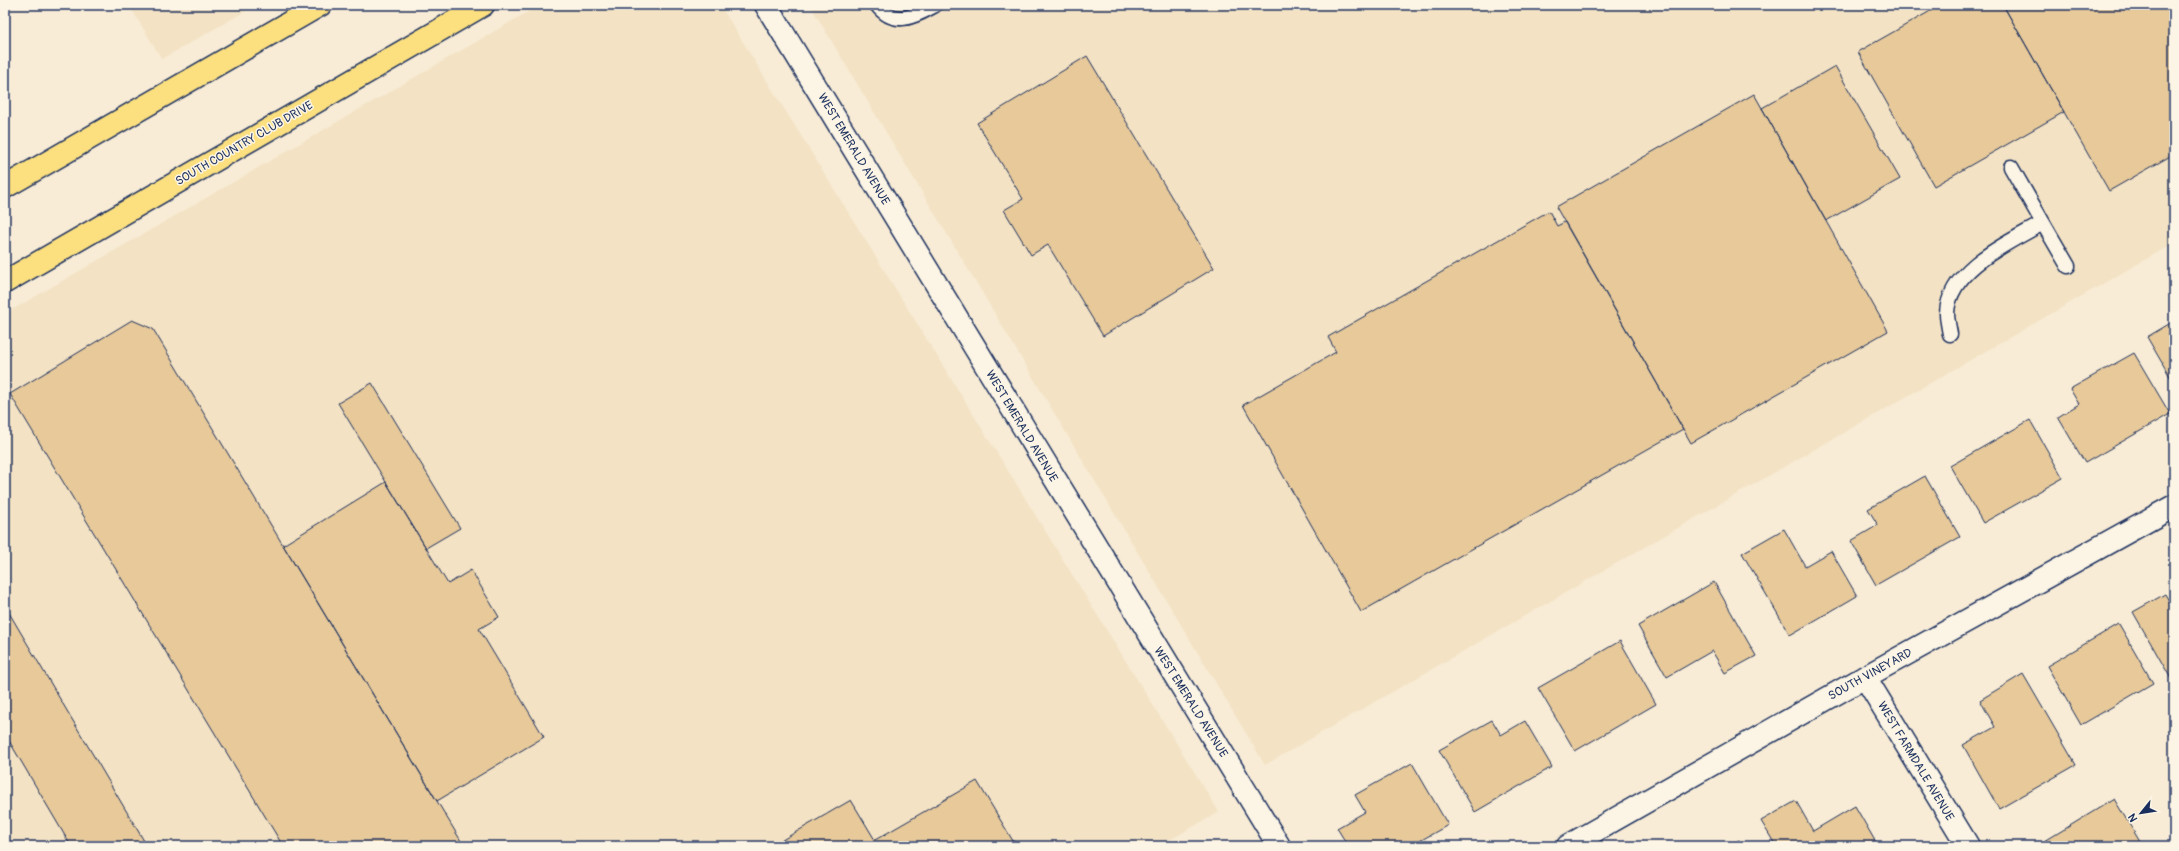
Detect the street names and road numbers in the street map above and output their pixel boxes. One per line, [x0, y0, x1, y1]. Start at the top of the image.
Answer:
street label: WEST EMERALD AVENUE [814, 91, 893, 208]
street label: SOUTH COUNTRY CLUB DRIVE [173, 98, 316, 189]
street label: WEST EMERALD AVENUE [982, 368, 1061, 485]
street label: WEST EMERALD AVENUE [1150, 644, 1231, 760]
street label: SOUTH VINEYARD [1826, 645, 1915, 704]
street label: WEST FARMDALE AVENUE [1874, 699, 1957, 824]

